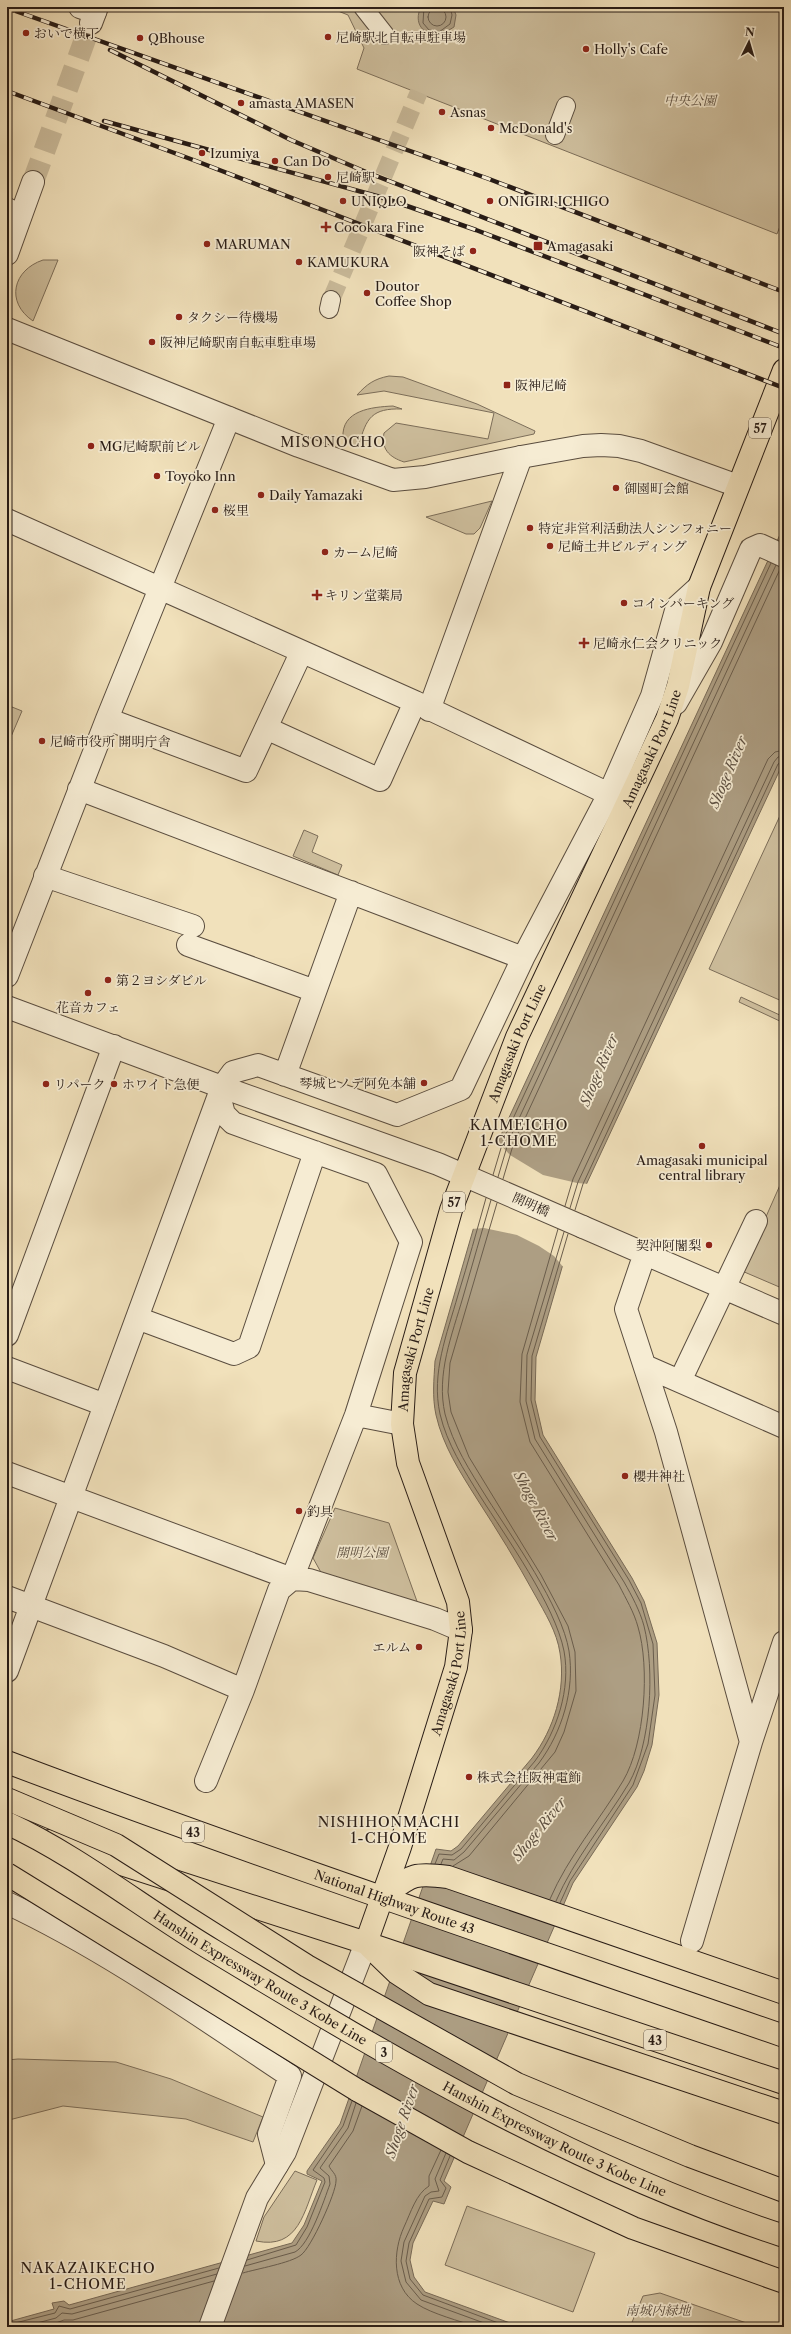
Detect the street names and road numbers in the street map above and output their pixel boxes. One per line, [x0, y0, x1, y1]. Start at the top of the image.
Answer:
road number: 57 [749, 418, 771, 438]
street label: Amagasaki Port Line [618, 688, 684, 811]
street label: Amagasaki Port Line [484, 981, 549, 1106]
street label: 開明橋 [510, 1189, 552, 1219]
road number: 57 [443, 1192, 465, 1212]
street label: Amagasaki Port Line [395, 1286, 437, 1413]
street label: Amagasaki Port Line [427, 1610, 469, 1738]
road number: 43 [182, 1822, 204, 1842]
street label: National Highway Route 43 [312, 1866, 477, 1937]
street label: Hanshin Expressway Route 3 Kobe Line [151, 1907, 370, 2048]
road number: 43 [644, 2030, 666, 2050]
road number: 3 [376, 2042, 392, 2062]
street label: Hanshin Expressway Route 3 Kobe Line [440, 2078, 669, 2200]

